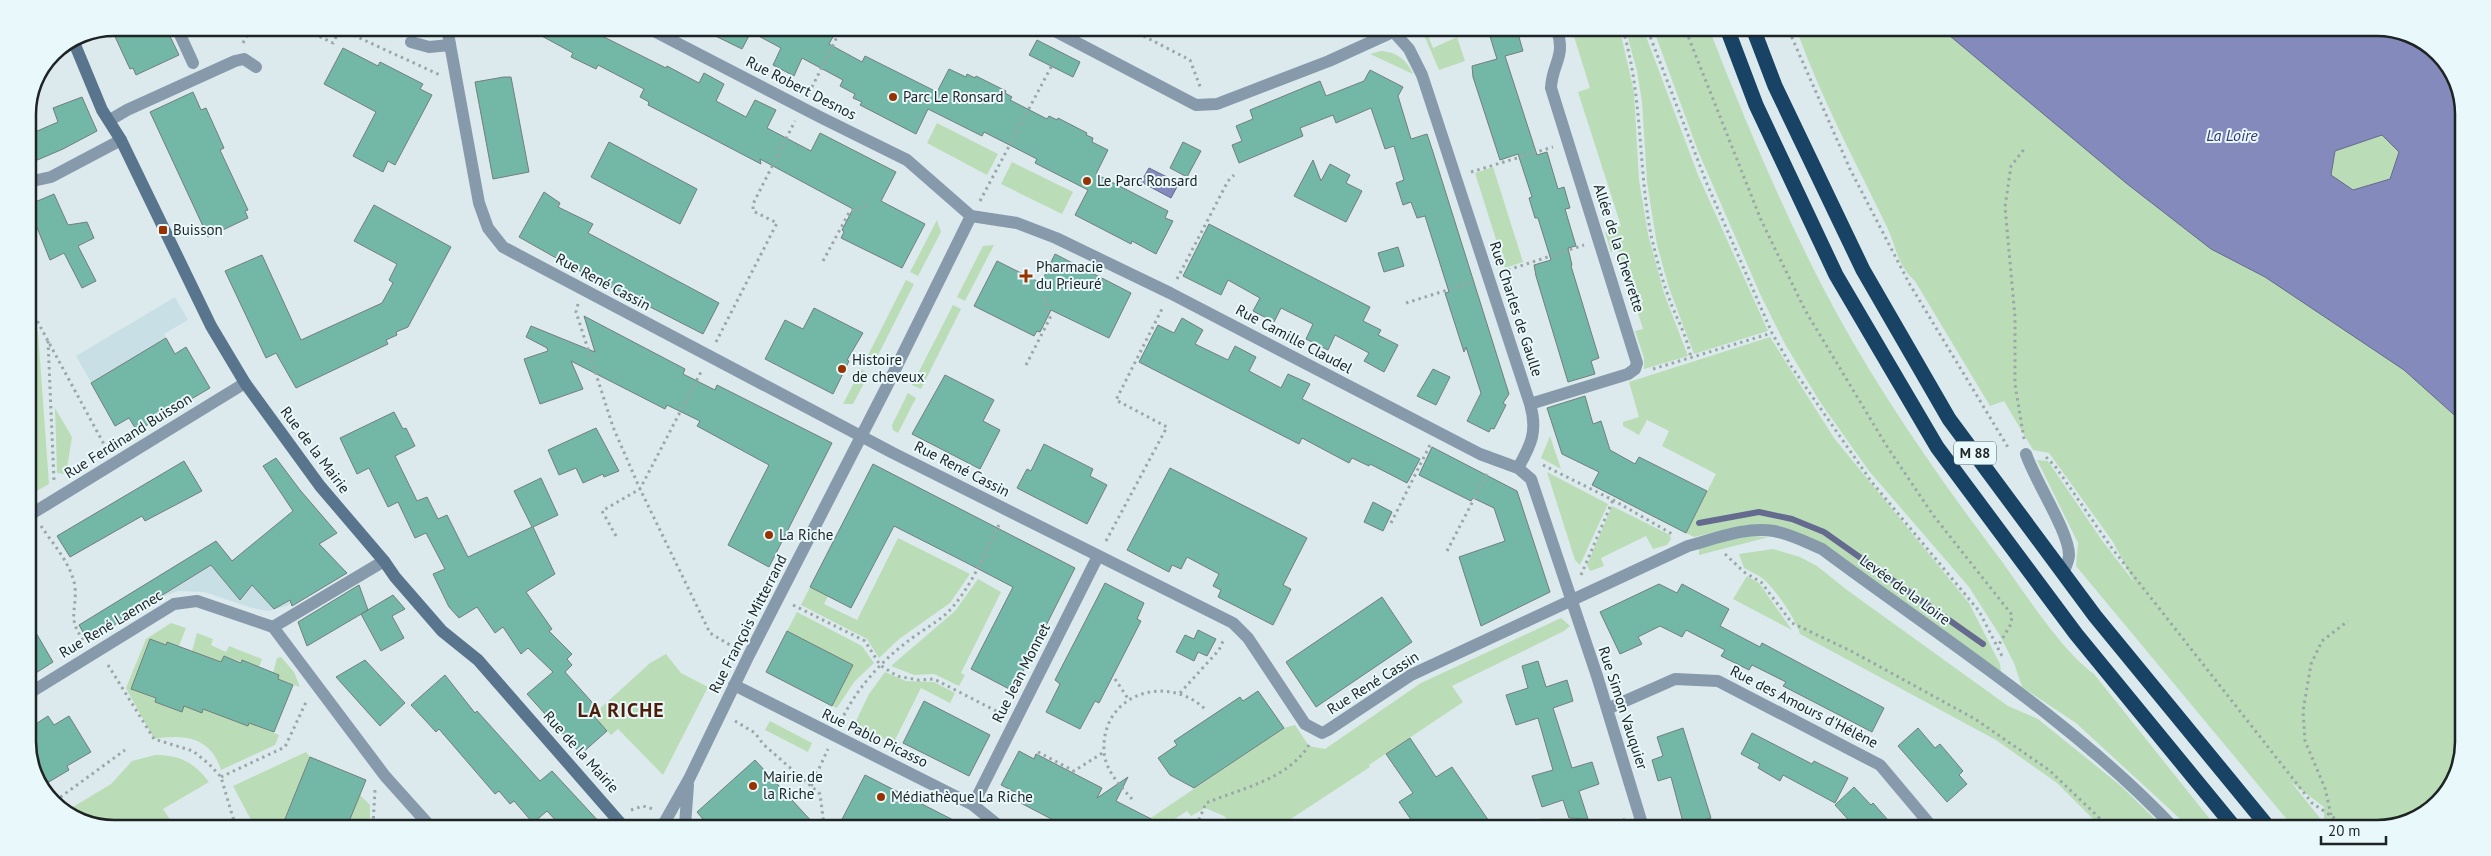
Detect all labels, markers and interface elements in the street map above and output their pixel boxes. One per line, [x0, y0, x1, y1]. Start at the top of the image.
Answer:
street label: Rue Robert Desnos [743, 52, 860, 124]
place label: Parc Le Ronsard [903, 87, 1004, 106]
marker: Parc Le Ronsard [887, 91, 899, 103]
water label: La Loire [2206, 125, 2258, 145]
place label: Le Parc Ronsard [1097, 171, 1198, 190]
marker: Le Parc Ronsard [1081, 175, 1093, 187]
street label: Allée de la Chevrette [1590, 181, 1649, 314]
place label: Buisson [173, 220, 223, 239]
marker: Buisson [157, 224, 169, 236]
street label: Rue Charles de Gaulle [1486, 239, 1547, 379]
street label: Rue René Cassin [553, 249, 654, 315]
place label: Pharmacie du Prieuré [1036, 257, 1103, 293]
marker: Pharmacie du Prieuré [1020, 270, 1032, 282]
street label: Rue Camille Claudel [1233, 300, 1356, 378]
place label: Histoire de cheveux [852, 350, 925, 386]
marker: Histoire de cheveux [836, 363, 848, 375]
street label: Rue Ferdinand Buisson [60, 389, 195, 483]
street label: Rue de la Mairie [276, 402, 354, 497]
street label: Rue René Cassin [911, 436, 1013, 501]
road number: M 88 [1954, 442, 1996, 464]
place label: La Riche [779, 525, 833, 544]
marker: La Riche [763, 529, 775, 541]
street label: Levée de la Loire [1856, 550, 1954, 629]
street label: Rue François Mitterrand [704, 551, 791, 696]
street label: Rue René Laennec [56, 585, 166, 662]
street label: Rue Jean Monnet [987, 620, 1054, 726]
street label: Rue Simon Vauquier [1595, 644, 1652, 772]
street label: Rue René Cassin [1323, 647, 1422, 718]
street label: Rue des Amours d'Hélène [1727, 661, 1881, 752]
district label: LA RICHE [577, 697, 665, 723]
street label: Rue Pablo Picasso [819, 704, 931, 771]
street label: Rue de la Mairie [539, 707, 623, 797]
place label: Mairie de la Riche [763, 767, 823, 803]
marker: Mairie de la Riche [747, 780, 759, 792]
place label: Médiathèque La Riche [891, 787, 1033, 806]
marker: Médiathèque La Riche [875, 791, 887, 803]
scale bar [2321, 814, 2386, 846]
text: 20 m [2328, 821, 2361, 840]

